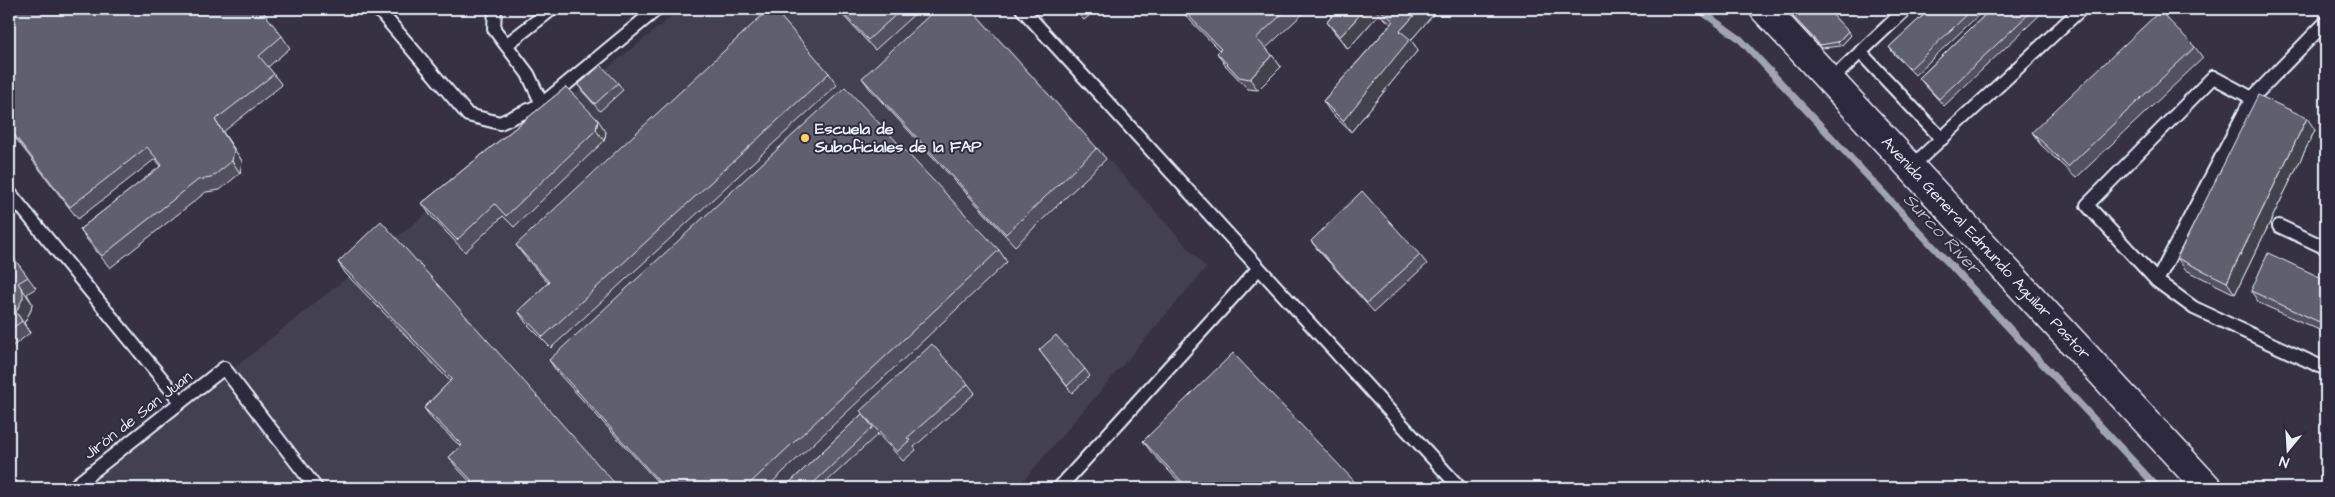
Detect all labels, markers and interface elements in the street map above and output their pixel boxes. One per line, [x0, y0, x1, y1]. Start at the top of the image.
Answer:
place label: Escuela de Suboficiales de la FAP [814, 118, 982, 158]
street label: Avenida General Edmundo Aguilar Pastor [1876, 131, 2096, 365]
marker: Escuela de Suboficiales de la FAP [799, 132, 811, 144]
water label: Surco River [1897, 187, 1988, 282]
street label: Jirón de San Juan [79, 366, 197, 464]
north arrow [2262, 424, 2312, 474]
text: N [2277, 450, 2292, 472]

